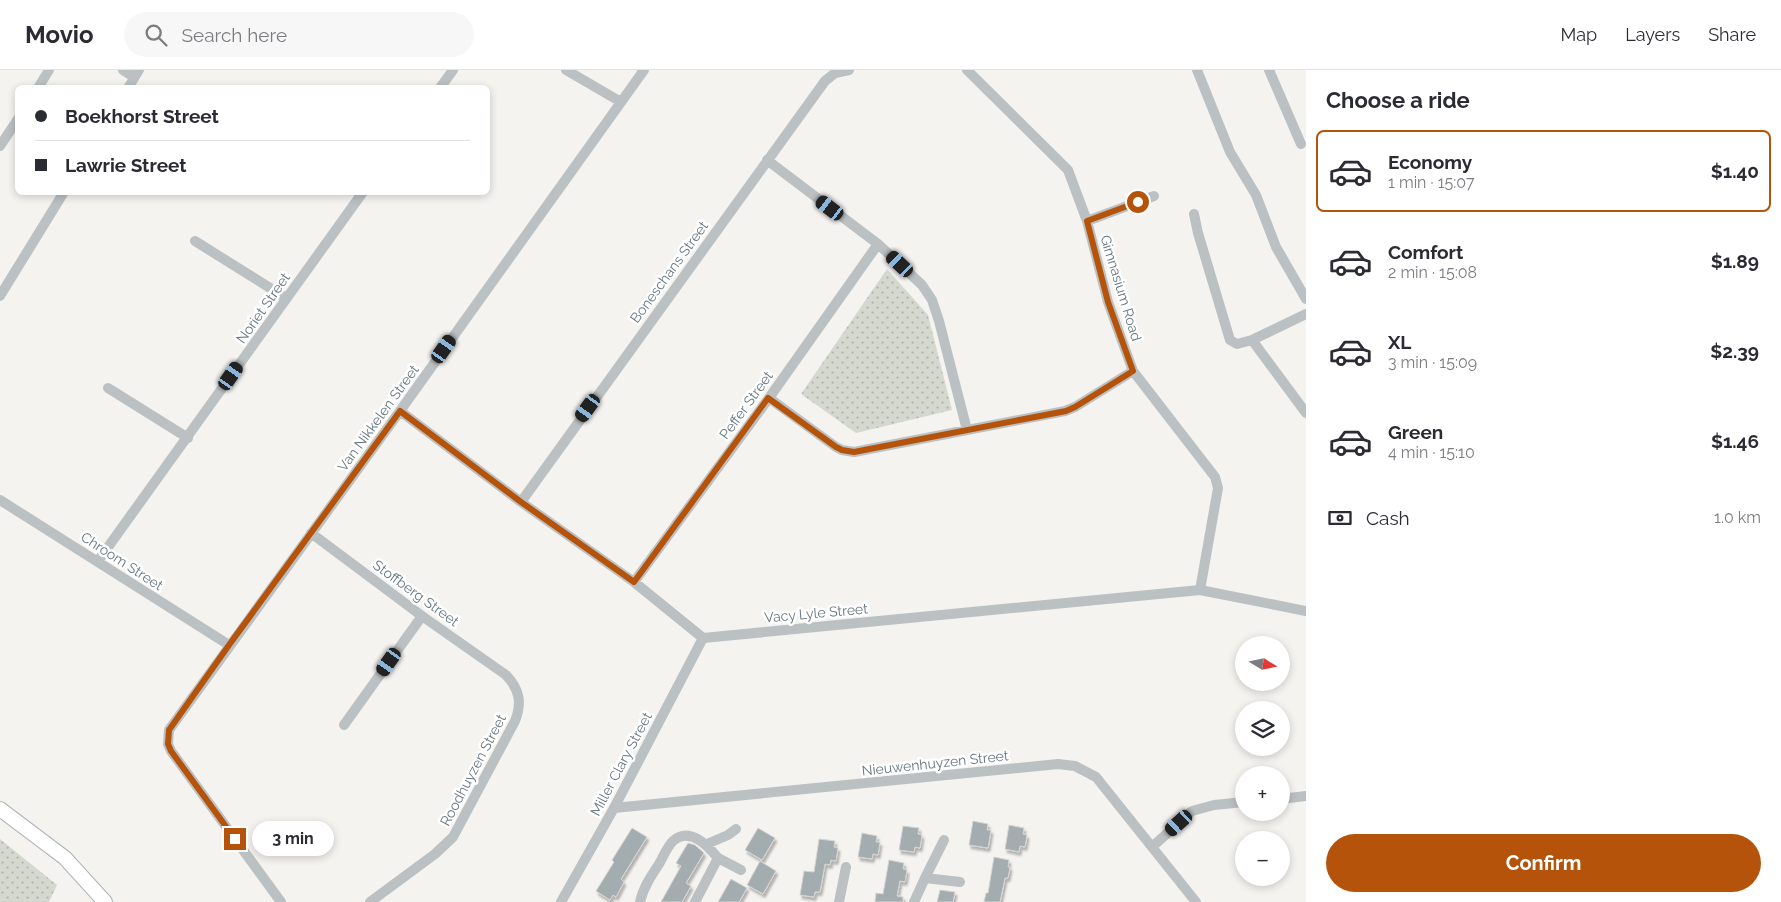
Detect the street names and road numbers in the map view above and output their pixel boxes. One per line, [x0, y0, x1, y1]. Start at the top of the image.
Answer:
street label: Boneschans Street [627, 218, 711, 326]
street label: Gimnasium Road [1097, 233, 1145, 343]
street label: Noriet Street [233, 269, 293, 346]
street label: Van Nikkelen Street [334, 362, 422, 474]
street label: Peffer Street [716, 368, 776, 442]
street label: Chroom Street [78, 529, 166, 594]
street label: Stoffberg Street [370, 557, 462, 630]
street label: Vacy Lyle Street [764, 600, 869, 625]
street label: Miller Clary Street [587, 709, 655, 818]
street label: Roodhuyzen Street [437, 711, 509, 828]
street label: Nieuwenhuyzen Street [861, 747, 1009, 779]

